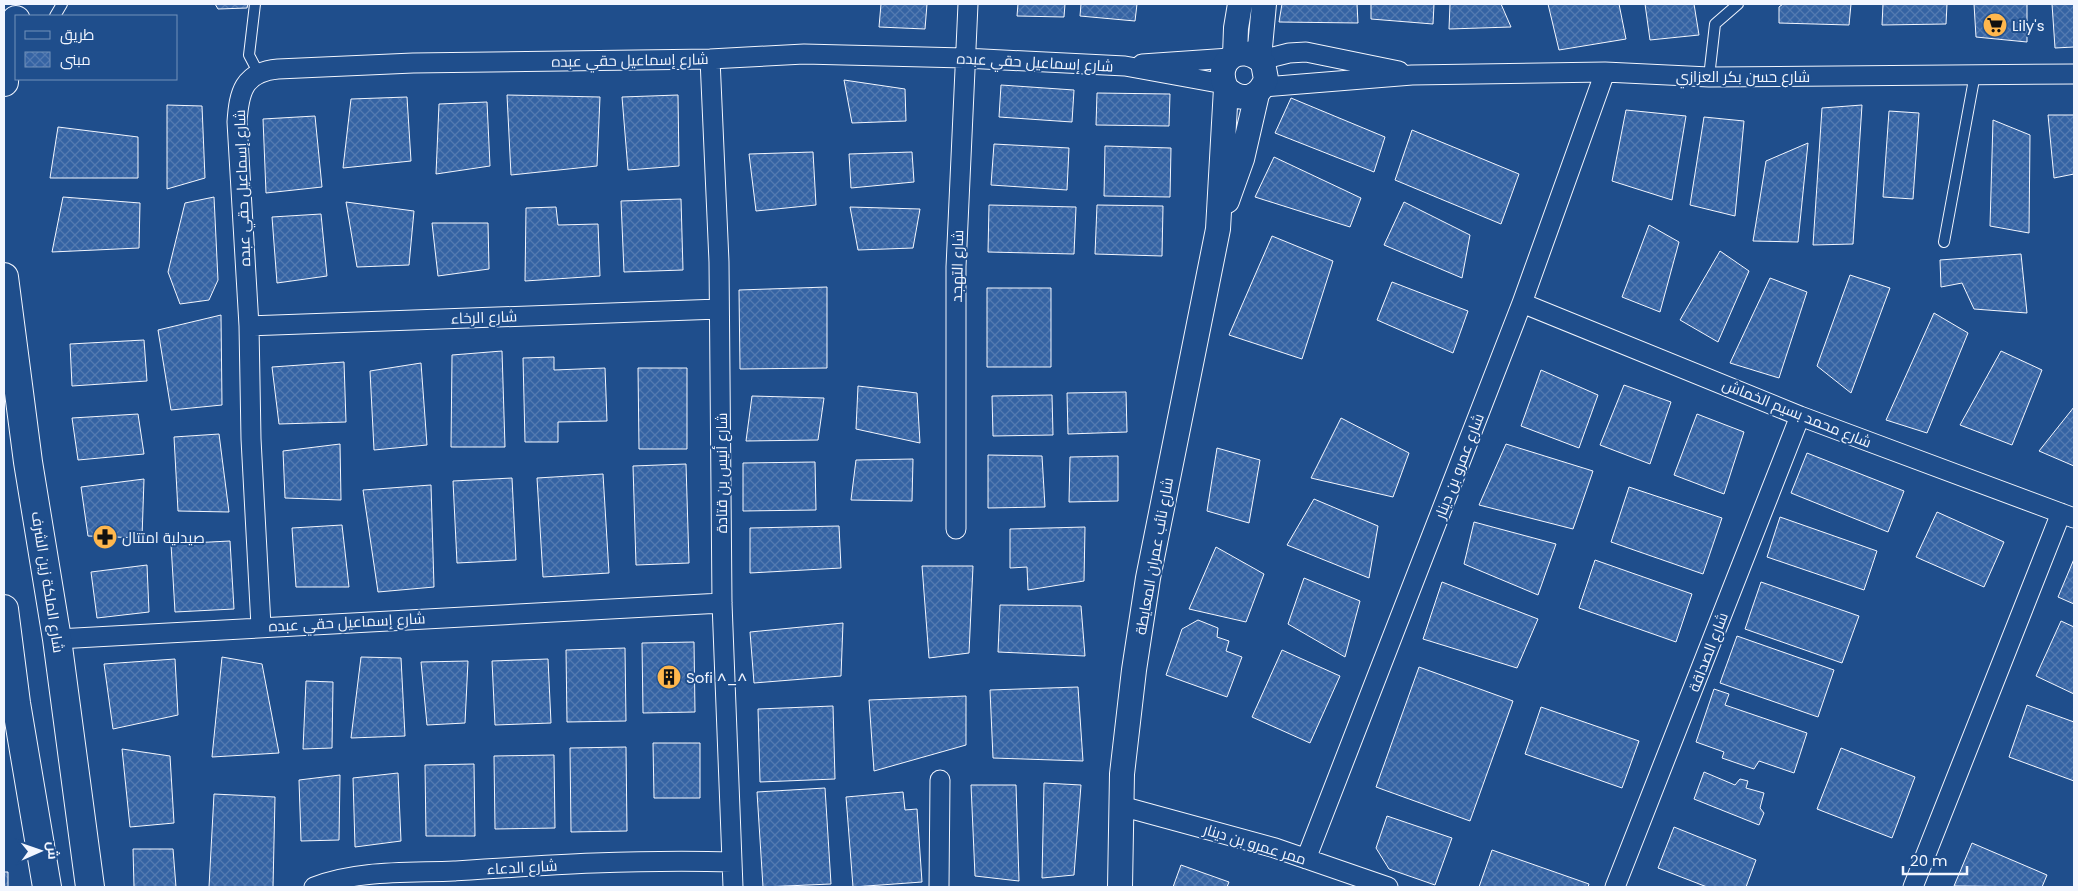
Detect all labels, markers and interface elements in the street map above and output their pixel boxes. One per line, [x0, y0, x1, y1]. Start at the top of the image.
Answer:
supermarket icon: Lily's [1982, 12, 2008, 38]
legend [15, 15, 178, 80]
place label: Lily's [2012, 15, 2045, 36]
text: طريق [60, 24, 94, 45]
street label: شارع إسماعيل حقي عبده [956, 47, 1114, 79]
street label: شارع إسماعيل حقي عبده [551, 48, 709, 74]
text: مبنى [60, 49, 91, 70]
street label: شارع حسن بكر العزازي [1676, 66, 1810, 89]
street label: شارع إسماعيل حقي عبده [229, 109, 257, 267]
street label: شارع التهجد [946, 230, 969, 302]
street label: شارع الرخاء [450, 305, 518, 330]
street label: شارع محمد بسيم الخماش [1719, 373, 1875, 453]
street label: شارع عمرو بن دينار [1429, 410, 1490, 523]
street label: شارع أنيس بن قتادة [711, 413, 733, 533]
street label: شارع نائب عمران المعايطة [1130, 476, 1179, 637]
street label: شارع الملكة زين الشرف [25, 510, 70, 654]
pharmacy icon: صيدلية امتتال [92, 524, 118, 550]
place label: صيدلية امتتال [122, 527, 205, 548]
street label: شارع إسماعيل حقي عبده [268, 607, 426, 639]
street label: شارع الصداقة [1683, 609, 1734, 695]
building icon: Sofi ^_^ [656, 664, 682, 690]
place label: Sofi ^_^ [686, 667, 747, 688]
street label: ممر عمرو بن دينار [1200, 818, 1309, 870]
north arrow [15, 826, 65, 876]
text: ش [43, 841, 63, 860]
scale bar [1903, 844, 1967, 876]
text: 20 m [1910, 850, 1948, 871]
street label: شارع الدعاء [486, 855, 558, 880]

